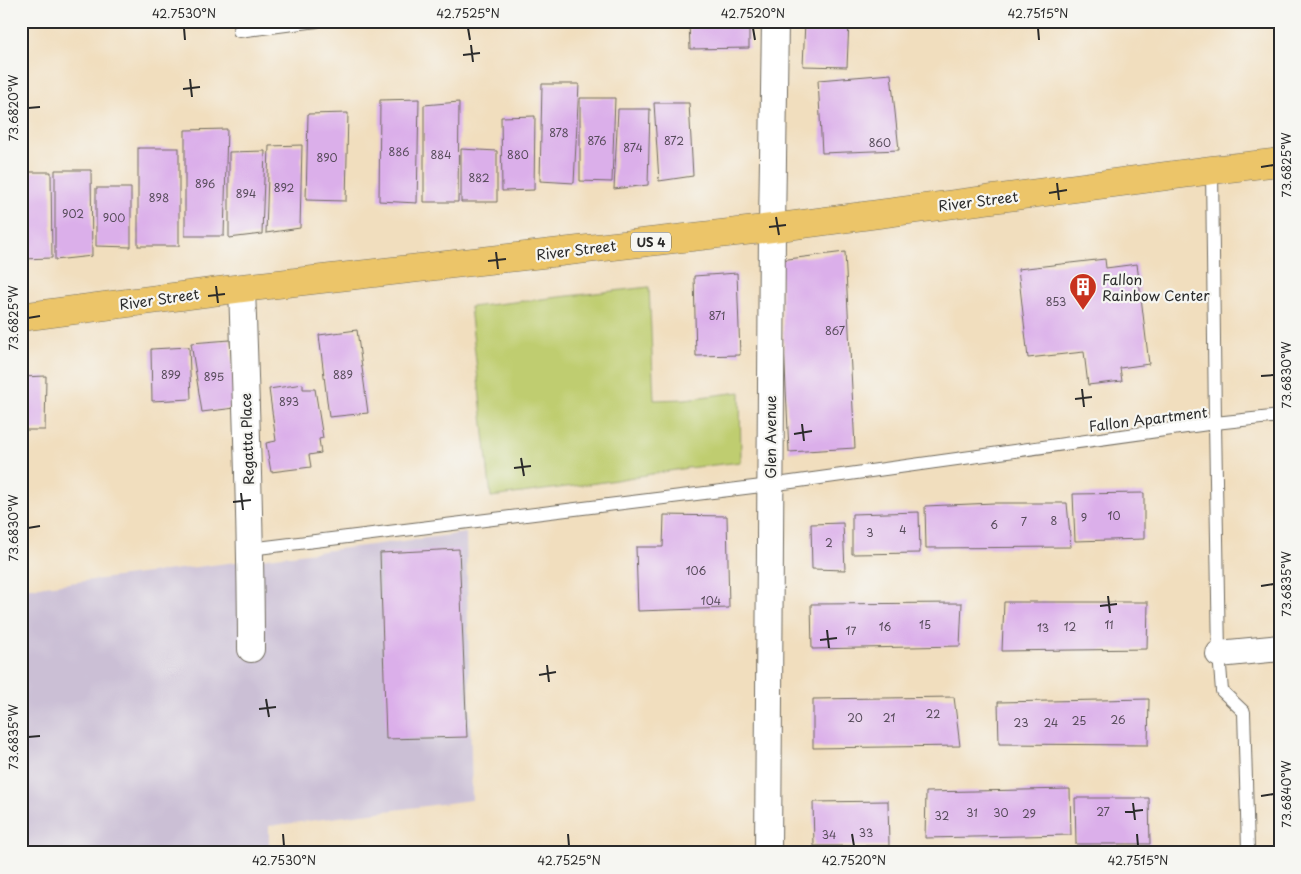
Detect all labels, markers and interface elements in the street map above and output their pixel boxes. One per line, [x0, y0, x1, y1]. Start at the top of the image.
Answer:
text: 42.7530°N [152, 4, 216, 22]
text: 42.7525°N [436, 4, 500, 22]
text: 42.7520°N [721, 4, 785, 22]
text: 42.7515°N [1008, 4, 1068, 22]
text: 73.6820°W [4, 74, 22, 141]
house number: 878 [549, 124, 569, 141]
house number: 876 [587, 132, 607, 149]
house number: 872 [664, 132, 684, 149]
text: 73.6825°W [1277, 132, 1295, 198]
house number: 860 [869, 134, 891, 151]
house number: 874 [623, 139, 643, 156]
house number: 886 [389, 143, 409, 160]
house number: 884 [431, 146, 452, 163]
house number: 880 [507, 146, 529, 163]
house number: 890 [316, 149, 338, 166]
house number: 882 [468, 169, 490, 186]
house number: 896 [195, 175, 215, 192]
house number: 892 [274, 179, 295, 196]
house number: 894 [236, 185, 256, 202]
street label: River Street [937, 186, 1019, 216]
house number: 898 [149, 189, 169, 206]
house number: 902 [62, 205, 84, 222]
house number: 900 [103, 209, 125, 226]
road number: US 4 [631, 232, 671, 252]
street label: River Street [535, 235, 617, 265]
place label: Fallon Rainbow Center [1102, 269, 1210, 306]
building icon: Fallon Rainbow Center [1068, 272, 1098, 311]
street label: River Street [118, 283, 201, 315]
text: 73.6825°W [4, 285, 22, 351]
house number: 853 [1046, 293, 1066, 310]
house number: 871 [709, 307, 725, 324]
house number: 867 [825, 322, 845, 339]
text: 73.6830°W [1277, 341, 1295, 409]
house number: 899 [161, 366, 181, 383]
house number: 889 [333, 366, 353, 383]
house number: 895 [204, 368, 224, 385]
street label: Regatta Place [235, 393, 259, 485]
house number: 893 [279, 393, 299, 410]
street label: Glen Avenue [760, 395, 781, 479]
street label: Fallon Apartment [1088, 401, 1209, 437]
text: 73.6830°W [4, 494, 22, 562]
house number: 10 [1108, 507, 1120, 524]
house number: 9 [1081, 509, 1087, 526]
house number: 8 [1051, 512, 1058, 529]
house number: 7 [1021, 513, 1027, 530]
house number: 6 [990, 516, 998, 533]
house number: 4 [899, 521, 907, 538]
house number: 3 [866, 524, 874, 541]
house number: 2 [825, 534, 833, 551]
text: 73.6835°W [1277, 551, 1295, 617]
house number: 106 [686, 562, 707, 579]
house number: 104 [701, 592, 721, 609]
house number: 15 [919, 616, 931, 633]
house number: 11 [1104, 616, 1114, 633]
house number: 16 [879, 618, 892, 635]
house number: 12 [1064, 618, 1077, 635]
house number: 13 [1037, 619, 1049, 636]
house number: 17 [846, 622, 857, 639]
text: 73.6835°W [4, 704, 22, 770]
house number: 22 [926, 705, 940, 722]
house number: 20 [847, 709, 863, 726]
house number: 21 [883, 709, 895, 726]
house number: 26 [1110, 711, 1126, 728]
house number: 25 [1072, 712, 1086, 729]
house number: 23 [1014, 714, 1028, 731]
house number: 24 [1044, 714, 1058, 731]
text: 73.6840°W [1277, 760, 1295, 828]
house number: 27 [1096, 803, 1110, 820]
house number: 31 [966, 804, 978, 821]
house number: 30 [993, 804, 1009, 821]
house number: 29 [1022, 805, 1036, 822]
house number: 32 [935, 807, 950, 824]
house number: 33 [859, 824, 873, 841]
house number: 34 [822, 826, 836, 843]
text: 42.7530°N [252, 851, 316, 869]
text: 42.7525°N [537, 851, 601, 869]
text: 42.7520°N [822, 851, 886, 869]
text: 42.7515°N [1108, 851, 1168, 869]

